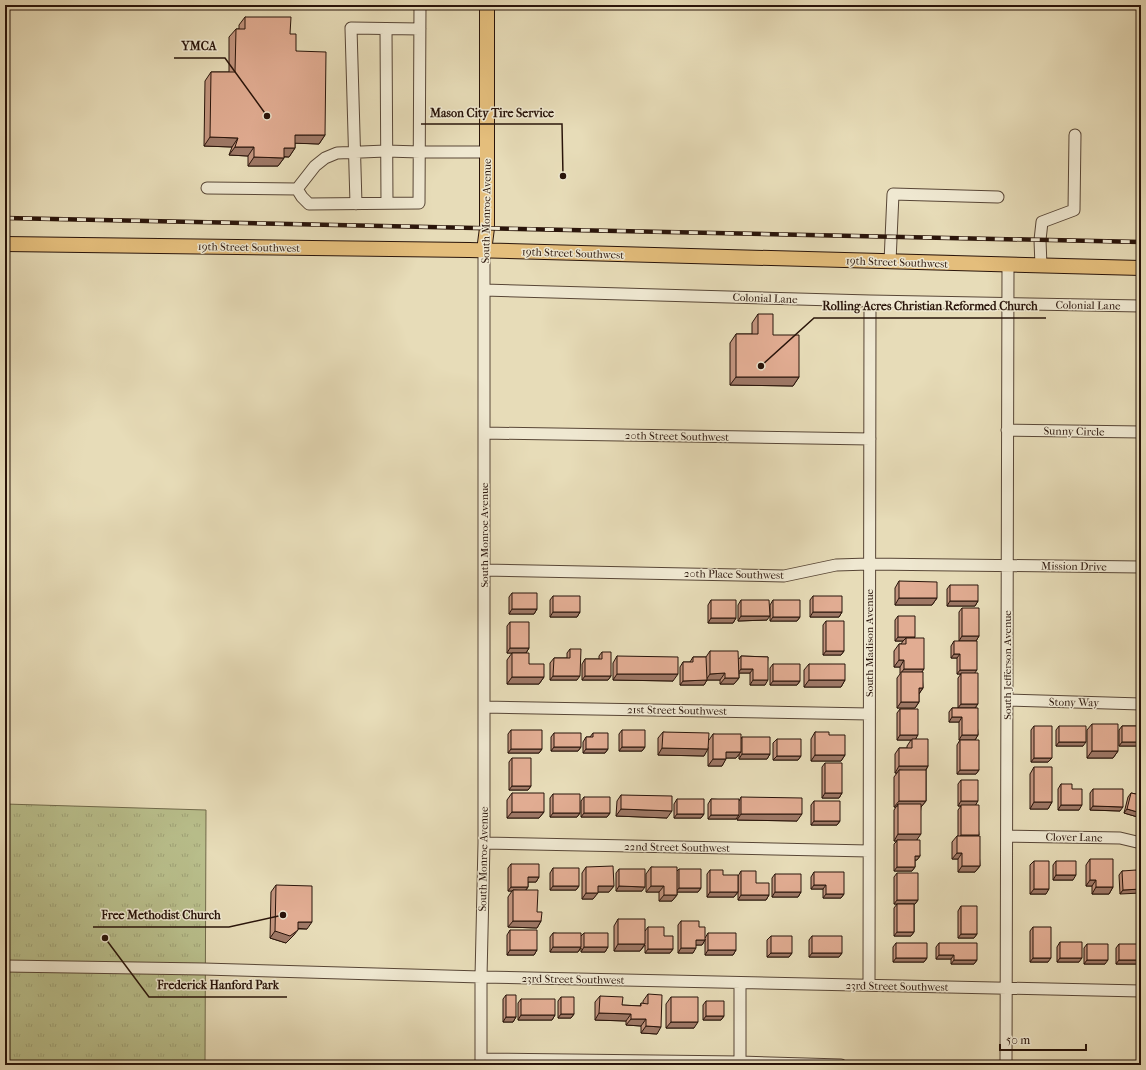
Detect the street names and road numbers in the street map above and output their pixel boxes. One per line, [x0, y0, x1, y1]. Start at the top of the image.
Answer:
street label: South Monroe Avenue [479, 158, 494, 264]
street label: 19th Street Southwest [198, 240, 300, 255]
street label: 19th Street Southwest [522, 245, 624, 262]
street label: 19th Street Southwest [846, 254, 948, 271]
street label: Colonial Lane [732, 291, 798, 306]
street label: Colonial Lane [1055, 298, 1121, 313]
street label: Sunny Circle [1043, 424, 1105, 439]
street label: 20th Street Southwest [625, 429, 729, 444]
street label: South Monroe Avenue [478, 482, 491, 588]
street label: Mission Drive [1041, 559, 1108, 574]
street label: 20th Place Southwest [684, 567, 784, 582]
street label: South Madison Avenue [863, 588, 876, 697]
street label: South Jefferson Avenue [1001, 610, 1014, 720]
street label: Stony Way [1049, 696, 1100, 709]
street label: 21st Street Southwest [627, 703, 727, 718]
street label: South Monroe Avenue [476, 806, 491, 912]
street label: Clover Lane [1045, 831, 1103, 845]
street label: 22nd Street Southwest [624, 840, 730, 855]
street label: 23rd Street Southwest [521, 972, 625, 987]
street label: 23rd Street Southwest [845, 979, 949, 994]

